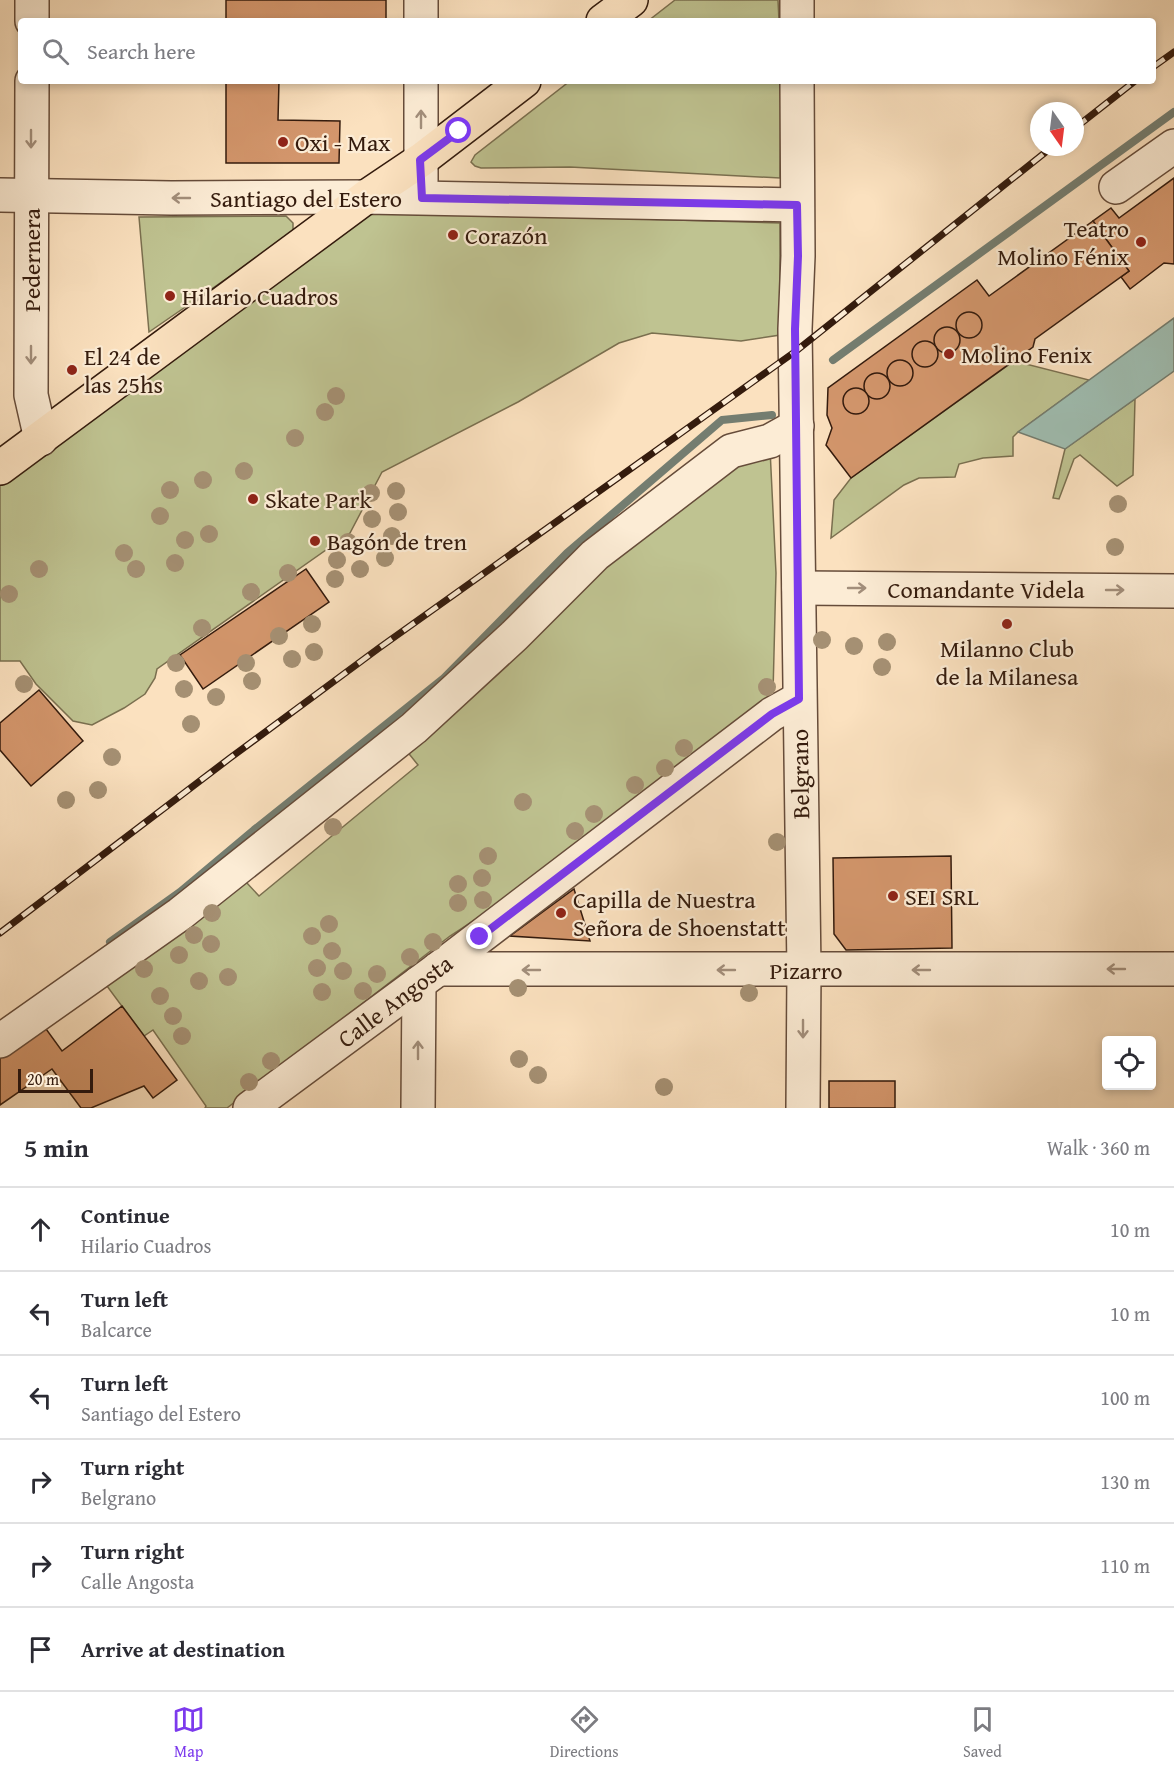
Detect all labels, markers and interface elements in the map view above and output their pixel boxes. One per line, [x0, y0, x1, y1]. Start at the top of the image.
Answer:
search box [18, 18, 1156, 84]
icon: search [39, 35, 72, 68]
text: Search here [87, 35, 196, 67]
north arrow [1030, 102, 1084, 156]
one-way arrow [415, 109, 427, 129]
route start [445, 117, 471, 143]
place label: Oxi - Max [295, 125, 391, 160]
one-way arrow [25, 129, 37, 149]
marker: Oxi - Max [276, 135, 290, 149]
street label: Santiago del Estero [210, 181, 402, 216]
one-way arrow [172, 192, 192, 204]
street label: Pedernera [14, 207, 49, 312]
place label: Teatro Molino Fénix [997, 211, 1130, 274]
place label: Corazón [465, 218, 548, 253]
marker: Corazón [446, 228, 460, 242]
marker: Teatro Molino Fénix [1134, 235, 1148, 249]
place label: Hilario Cuadros [182, 279, 338, 314]
marker: Hilario Cuadros [163, 289, 177, 303]
place label: Molino Fenix [961, 337, 1093, 372]
place label: El 24 de las 25hs [84, 339, 163, 402]
one-way arrow [25, 345, 37, 365]
marker: Molino Fenix [942, 347, 956, 361]
marker: El 24 de las 25hs [65, 363, 79, 377]
place label: Skate Park [265, 482, 372, 517]
marker: Skate Park [246, 492, 260, 506]
place label: Bagón de tren [327, 524, 468, 559]
marker: Bagón de tren [308, 534, 322, 548]
street label: Comandante Videla [888, 572, 1085, 607]
one-way arrow [847, 582, 867, 594]
one-way arrow [1105, 584, 1125, 596]
marker: Milanno Club de la Milanesa [1000, 617, 1014, 631]
place label: Milanno Club de la Milanesa [936, 631, 1079, 694]
street label: Belgrano [782, 729, 818, 819]
place label: SEI SRL [905, 879, 979, 914]
place label: Capilla de Nuestra Señora de Shoenstatt [573, 882, 786, 945]
marker: SEI SRL [886, 889, 900, 903]
marker: Capilla de Nuestra Señora de Shoenstatt [554, 906, 568, 920]
route end [466, 923, 492, 949]
street label: Calle Angosta [330, 946, 460, 1056]
street label: Pizarro [769, 953, 843, 988]
one-way arrow [521, 964, 541, 976]
one-way arrow [716, 964, 736, 976]
one-way arrow [911, 964, 931, 976]
one-way arrow [1106, 964, 1126, 975]
one-way arrow [797, 1018, 809, 1038]
map controls [1102, 1036, 1156, 1090]
button: locate [1102, 1036, 1156, 1090]
one-way arrow [412, 1040, 424, 1060]
scale bar [18, 1066, 93, 1094]
text: 20 m [27, 1067, 59, 1091]
text: 5 min [24, 1128, 89, 1167]
text: Walk · 360 m [1047, 1133, 1150, 1162]
text: Continue [81, 1199, 170, 1231]
icon: ahead [24, 1213, 57, 1246]
text: 10 m [1110, 1215, 1150, 1244]
text: Hilario Cuadros [81, 1231, 211, 1260]
text: Turn left [81, 1283, 168, 1315]
icon: left [24, 1297, 57, 1330]
text: 10 m [1110, 1299, 1150, 1328]
text: Balcarce [81, 1315, 152, 1344]
text: Turn left [81, 1367, 168, 1399]
icon: left [24, 1381, 57, 1414]
text: 100 m [1100, 1383, 1150, 1412]
text: Santiago del Estero [81, 1399, 241, 1428]
text: Turn right [81, 1451, 184, 1483]
icon: right [24, 1465, 57, 1498]
text: 130 m [1100, 1467, 1150, 1496]
text: Belgrano [81, 1483, 156, 1512]
text: Turn right [81, 1535, 184, 1567]
icon: right [24, 1549, 57, 1582]
text: 110 m [1100, 1551, 1150, 1580]
text: Calle Angosta [81, 1567, 194, 1596]
icon: arrive [24, 1633, 57, 1666]
text: Arrive at destination [81, 1633, 285, 1665]
tab: Map [172, 1703, 205, 1763]
tab: Directions [550, 1703, 619, 1763]
tab: Saved [963, 1703, 1002, 1763]

